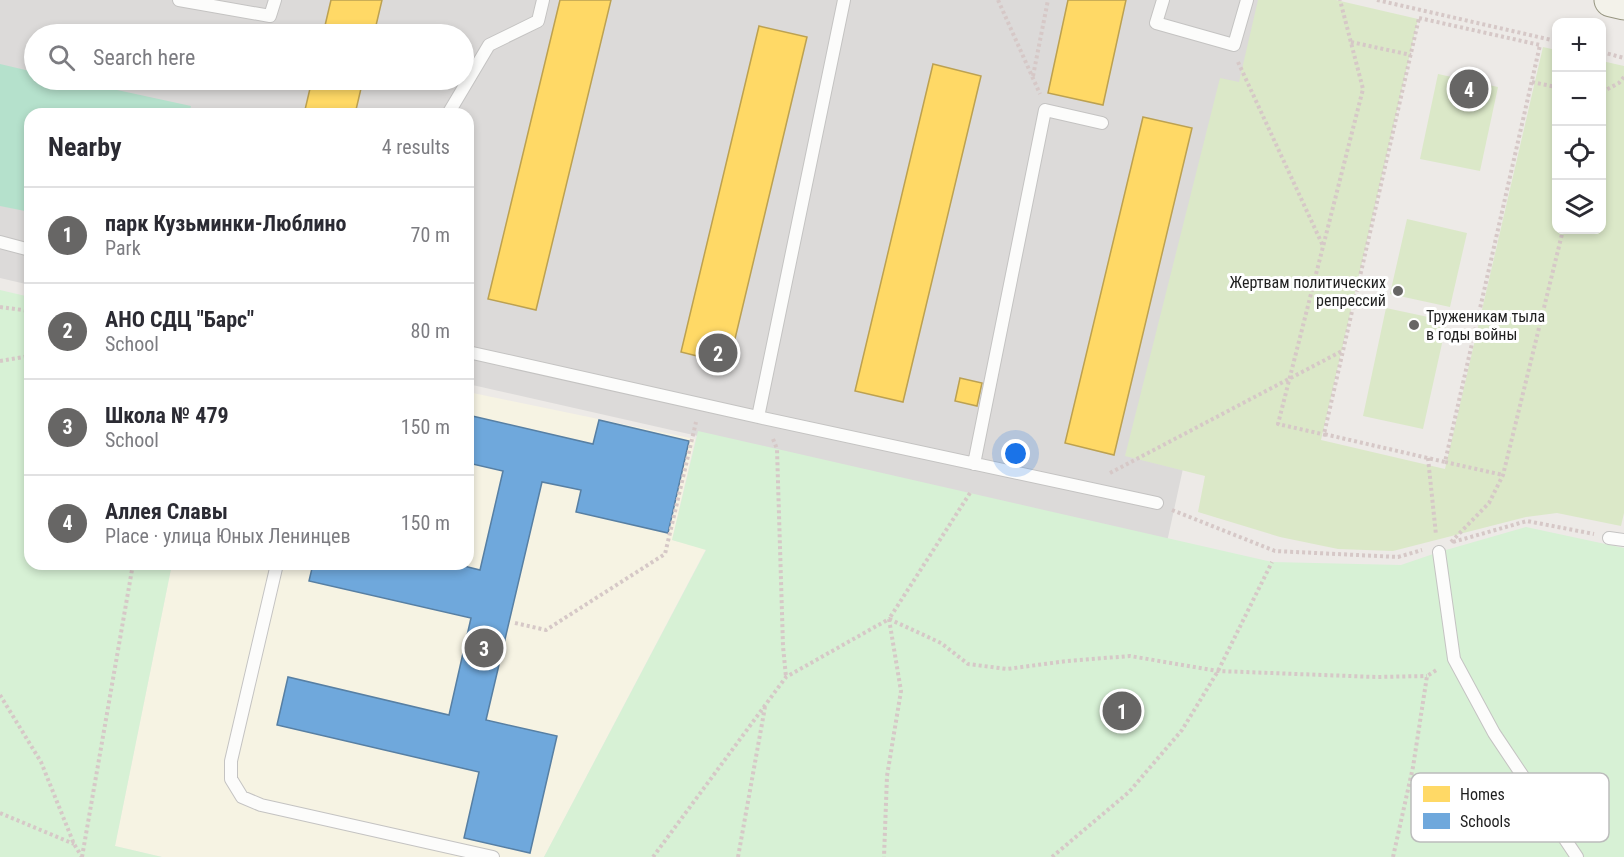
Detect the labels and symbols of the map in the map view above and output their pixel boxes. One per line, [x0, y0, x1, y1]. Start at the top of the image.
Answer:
pin: 4 [1450, 66, 1488, 112]
place label: Жертвам политических репрессий [1230, 273, 1386, 310]
marker: Жертвам политических репрессий [1391, 284, 1405, 298]
place label: Труженикам тыла в годы войны [1426, 307, 1545, 344]
marker: Труженикам тыла в годы войны [1407, 318, 1421, 332]
pin: 2 [698, 330, 738, 376]
your location [1001, 439, 1030, 468]
pin: 3 [464, 626, 504, 670]
pin: 1 [1102, 688, 1142, 734]
legend [1411, 773, 1609, 842]
text: Homes [1460, 785, 1505, 804]
text: Schools [1460, 812, 1510, 831]

